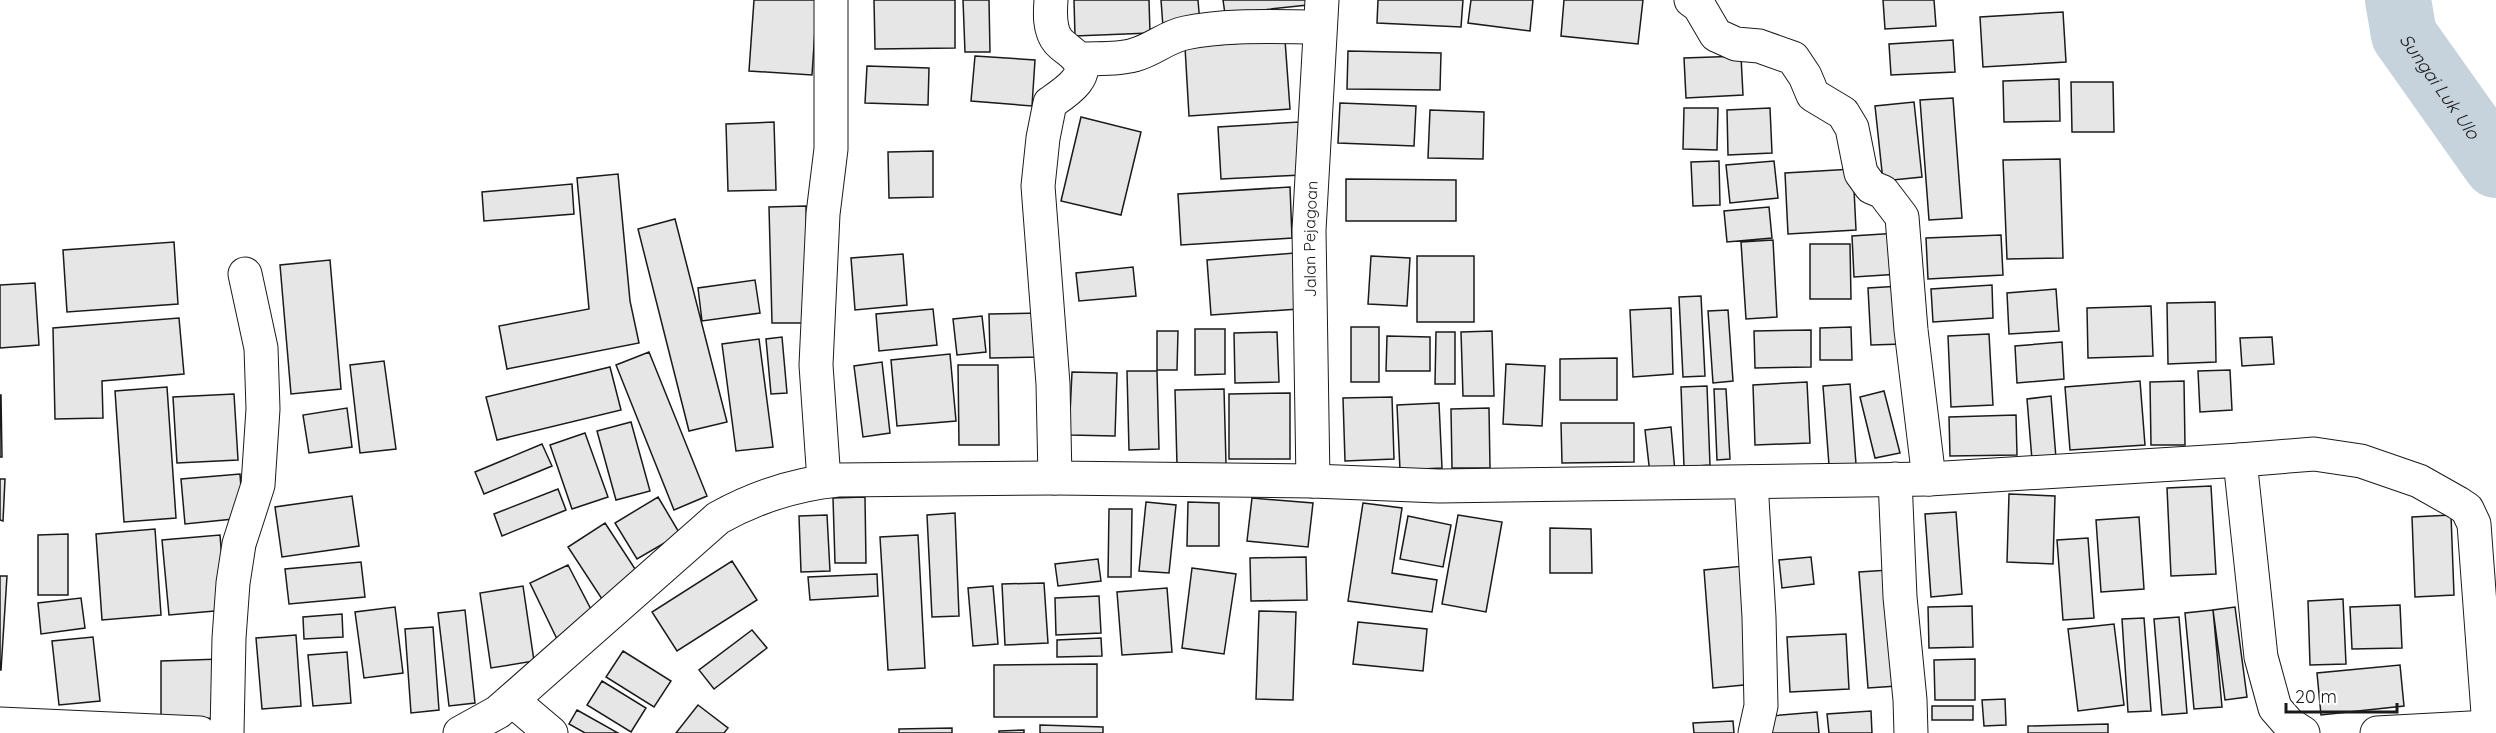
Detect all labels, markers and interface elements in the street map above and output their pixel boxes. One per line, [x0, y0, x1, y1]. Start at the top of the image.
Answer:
water label: Sungai Luk Ulo [2395, 29, 2486, 144]
street label: Jalan Pejagoan [1299, 180, 1322, 298]
scale bar [2286, 676, 2397, 714]
text: 20 m [2295, 685, 2337, 708]

